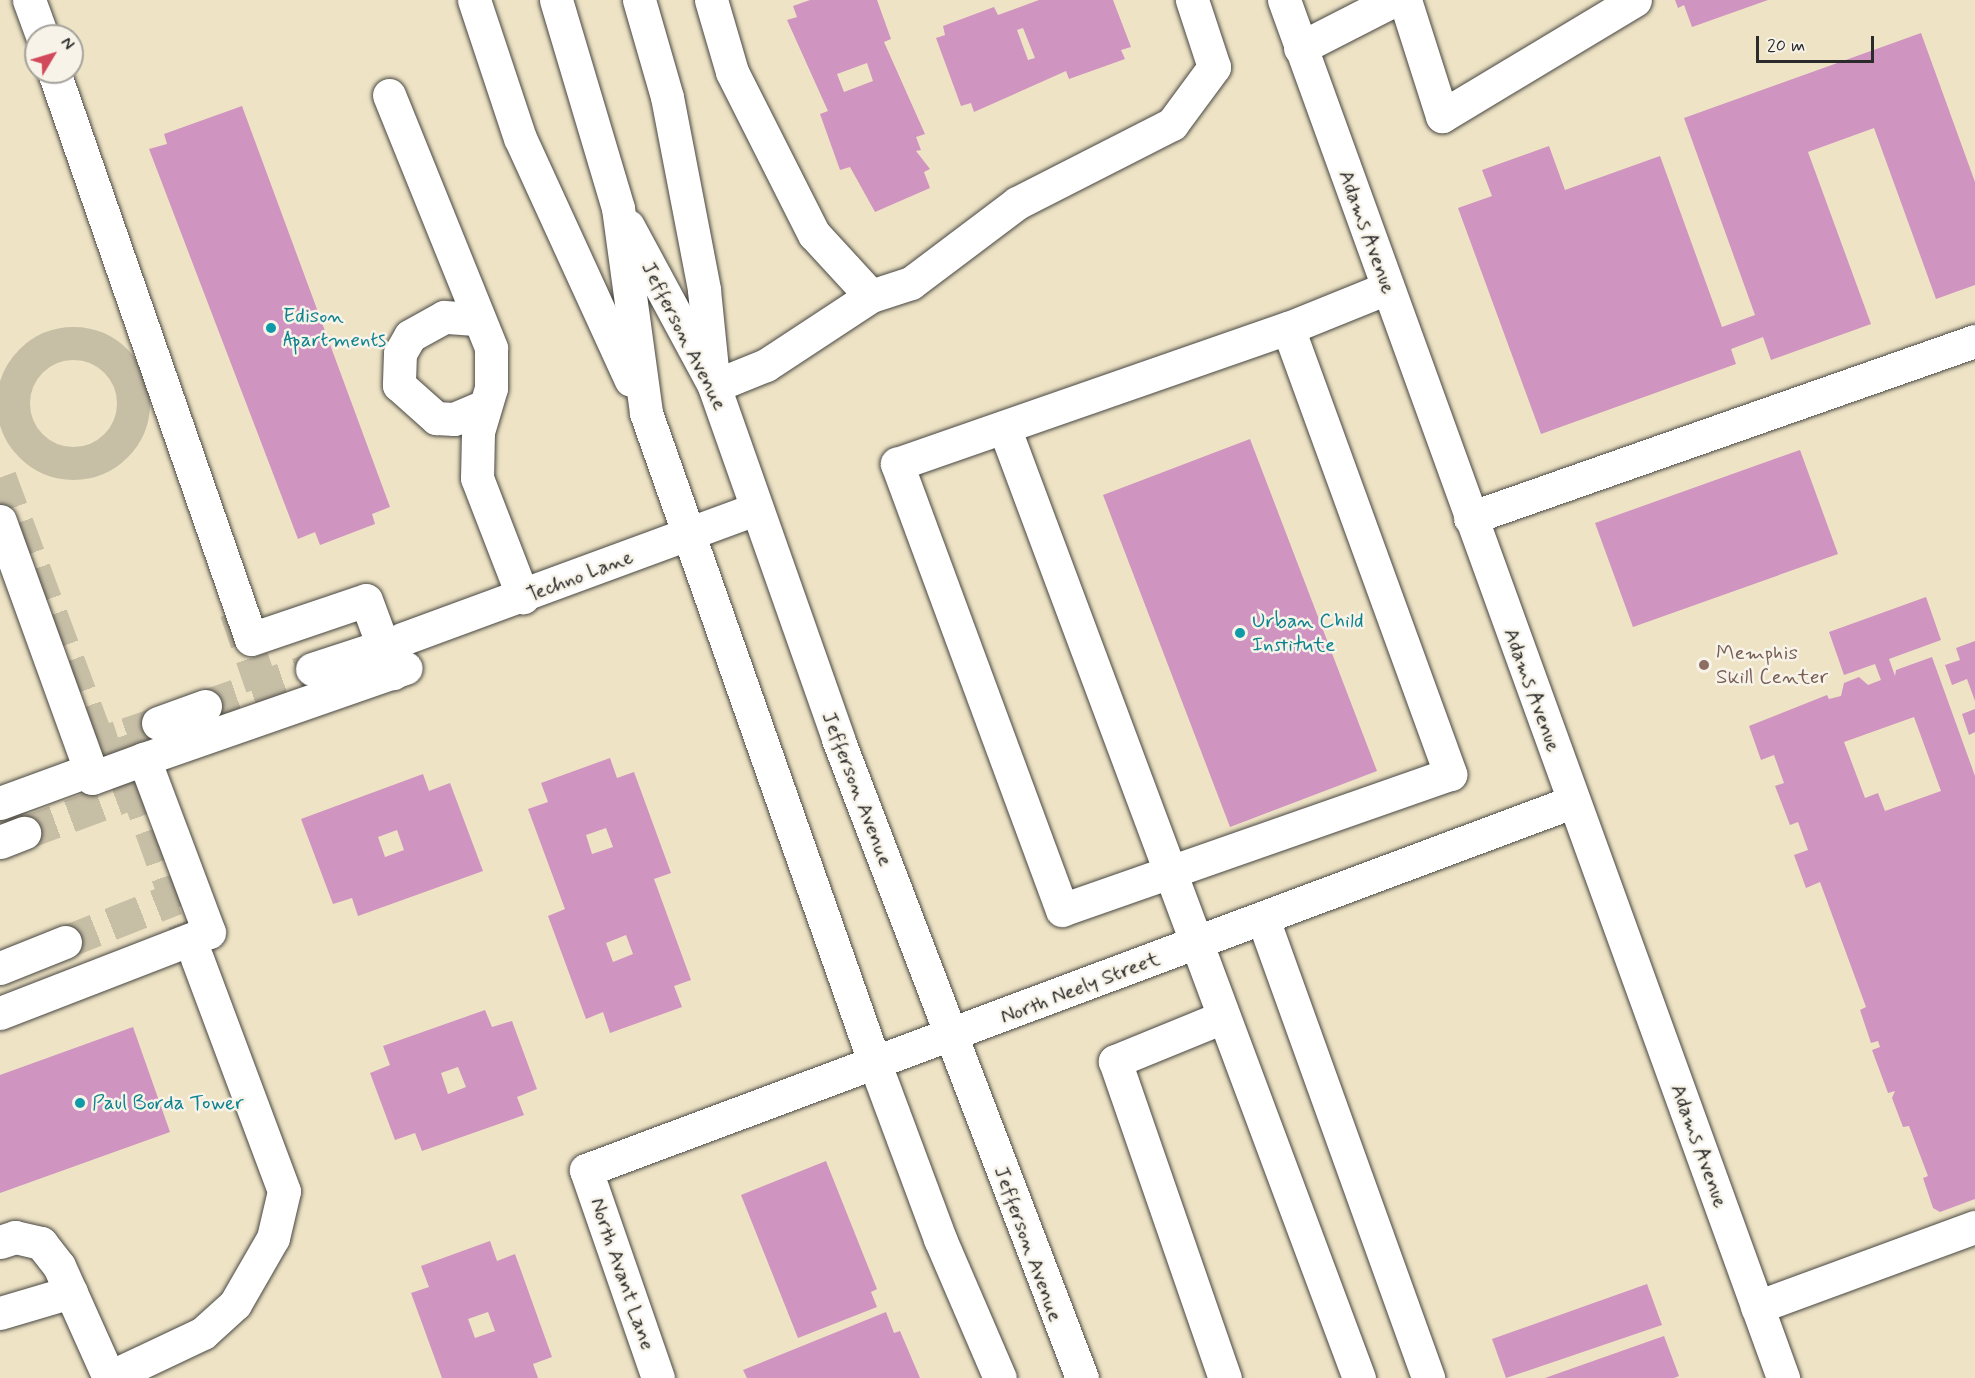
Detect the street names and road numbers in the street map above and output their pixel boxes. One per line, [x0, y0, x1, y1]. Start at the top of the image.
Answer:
street label: Adams Avenue [1332, 165, 1402, 299]
street label: Jefferson Avenue [636, 257, 732, 415]
street label: Techno Lane [524, 545, 636, 607]
street label: Adams Avenue [1497, 623, 1567, 757]
street label: Jefferson Avenue [816, 708, 898, 870]
street label: North Neely Street [997, 946, 1163, 1030]
street label: Adams Avenue [1664, 1079, 1734, 1213]
street label: Jefferson Avenue [988, 1163, 1068, 1325]
street label: North Avant Lane [584, 1195, 660, 1353]

